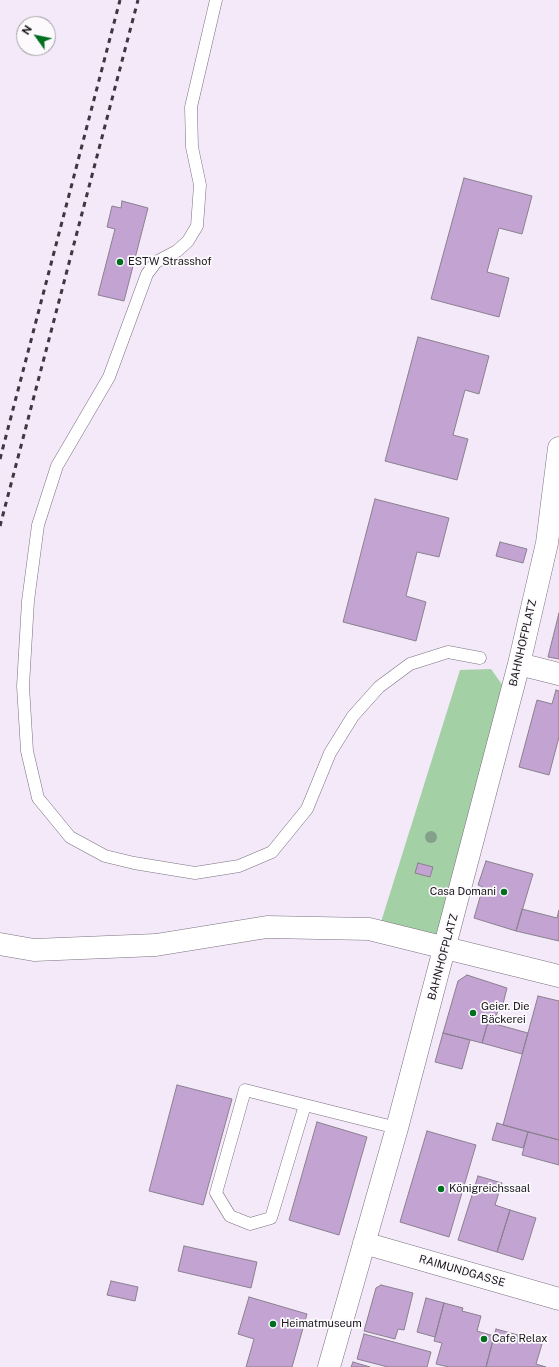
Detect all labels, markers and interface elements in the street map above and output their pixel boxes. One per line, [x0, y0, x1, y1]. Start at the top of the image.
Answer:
north arrow [16, 16, 56, 56]
text: N [19, 23, 34, 37]
place label: ESTW Strasshof [128, 255, 212, 269]
marker: ESTW Strasshof [115, 257, 125, 267]
street label: BAHNHOFPLATZ [507, 598, 539, 688]
place label: Casa Domani [430, 885, 496, 899]
marker: Casa Domani [499, 887, 509, 897]
street label: BAHNHOFPLATZ [425, 912, 461, 1002]
place label: Geier. Die Bäckerei [481, 1000, 529, 1026]
marker: Geier. Die Bäckerei [468, 1008, 478, 1018]
place label: Königreichssaal [449, 1182, 530, 1196]
marker: Königreichssaal [436, 1184, 446, 1194]
street label: RAIMUNDGASSE [417, 1252, 507, 1290]
place label: Heimatmuseum [281, 1317, 362, 1331]
marker: Heimatmuseum [268, 1319, 278, 1329]
place label: Cafe Relax [492, 1332, 548, 1346]
marker: Cafe Relax [479, 1334, 489, 1344]

